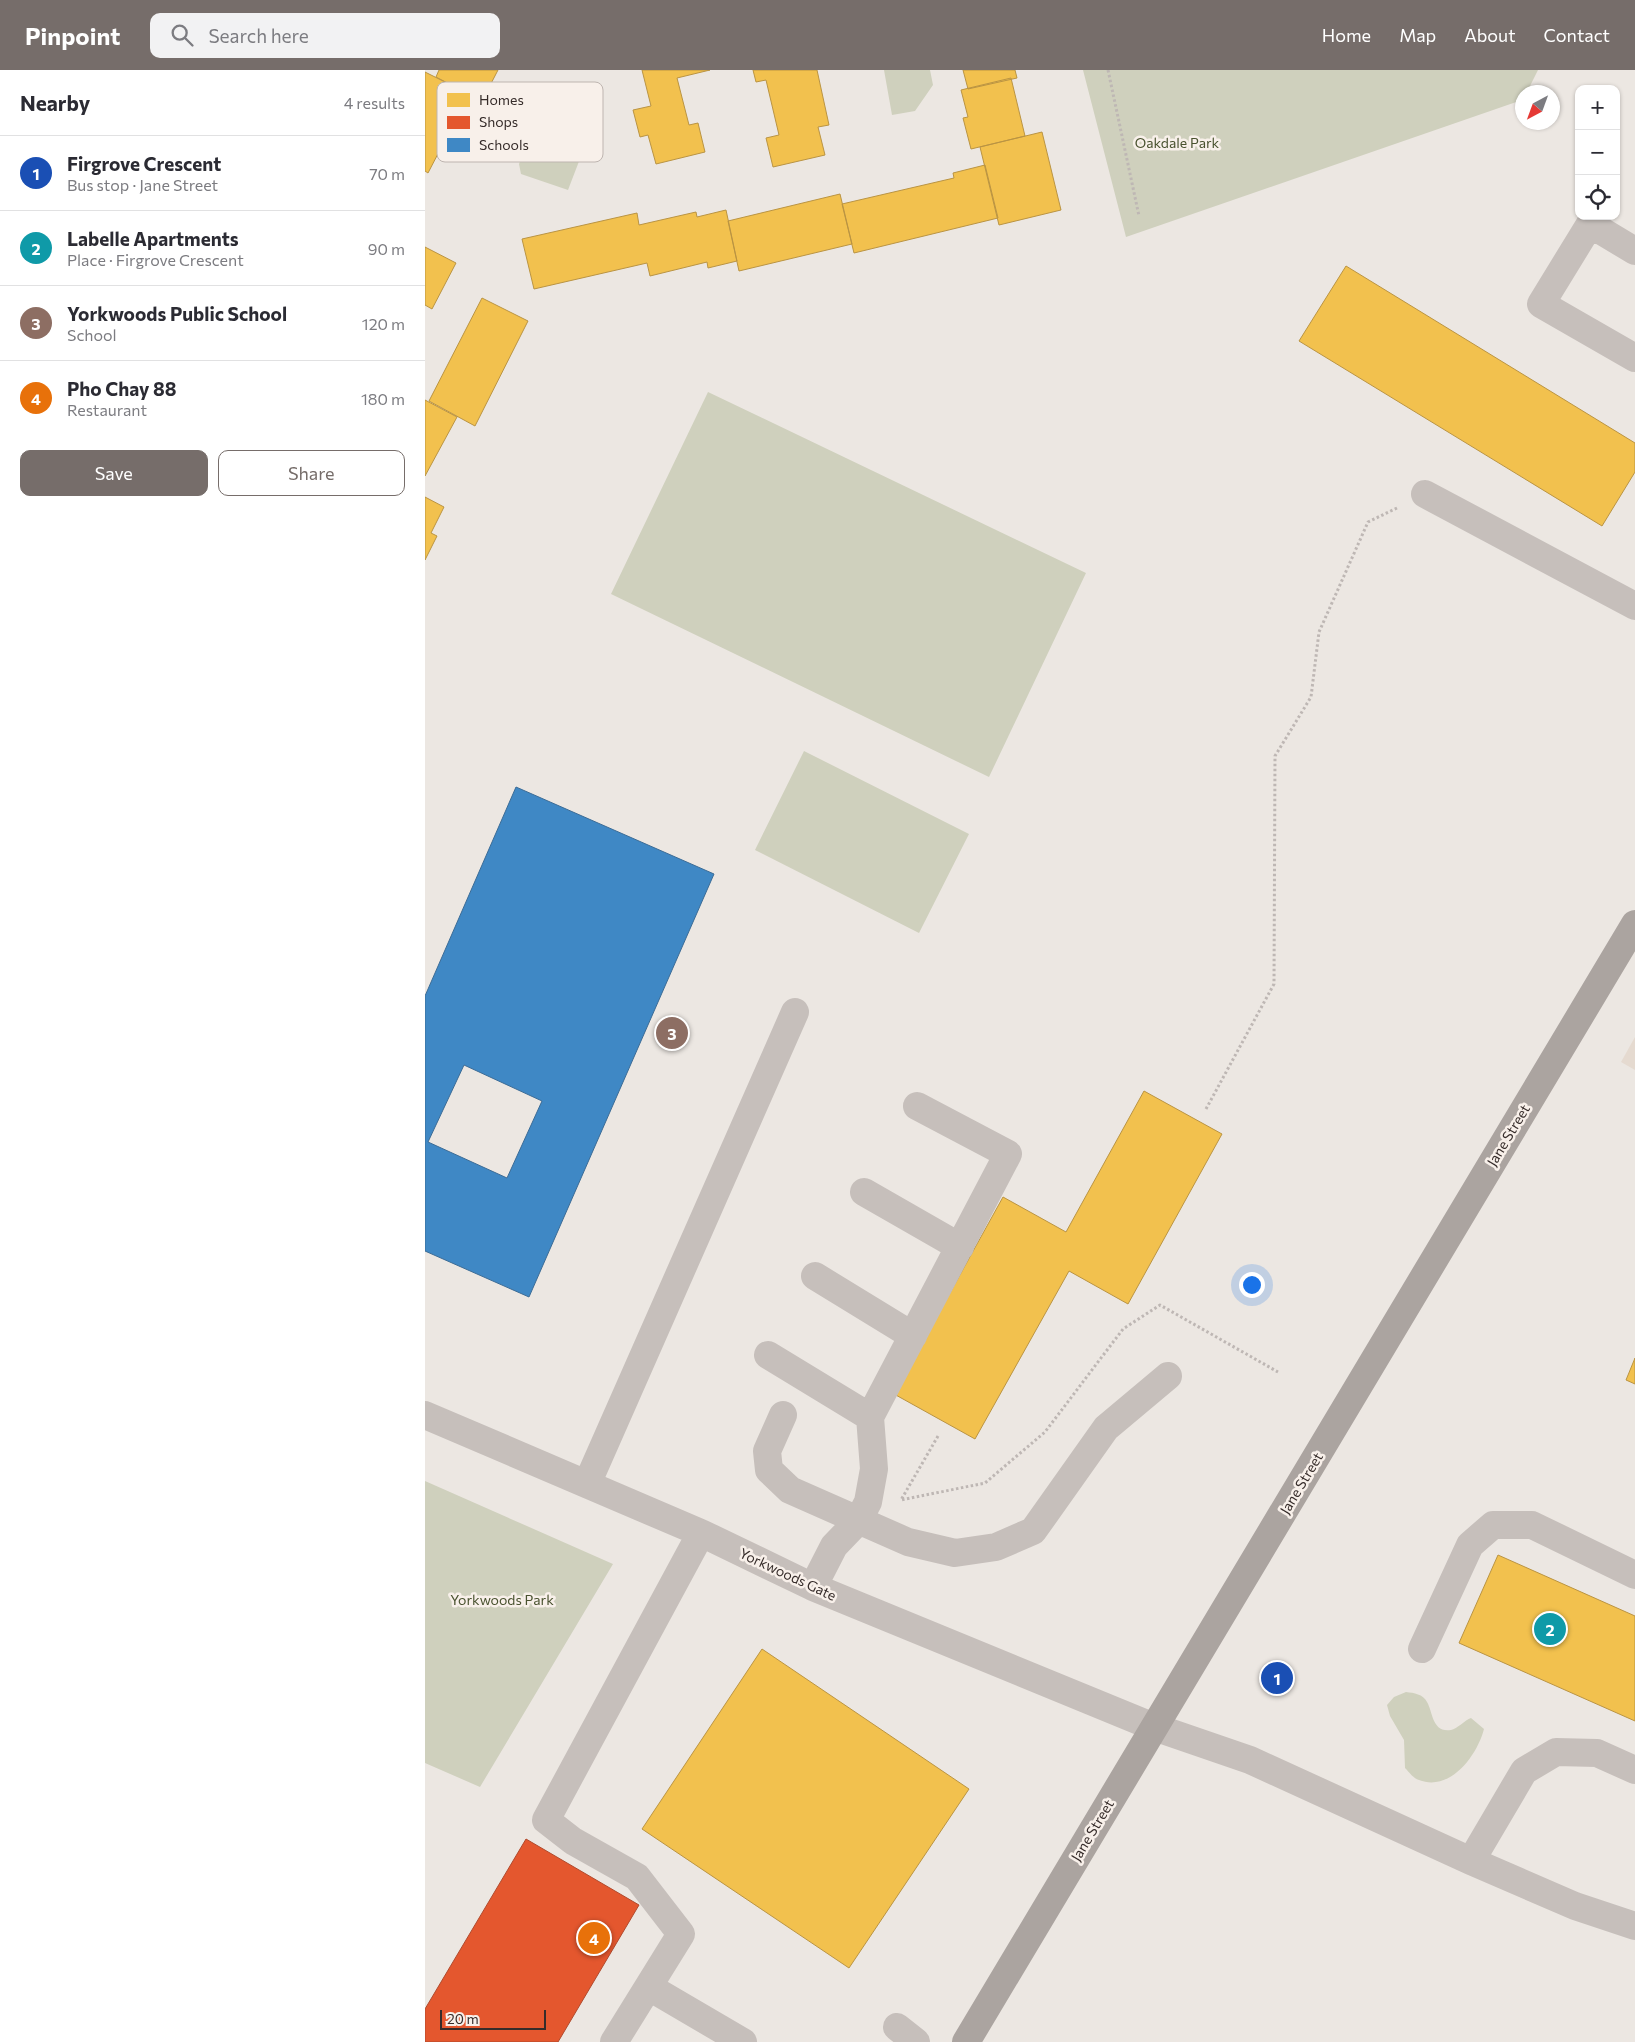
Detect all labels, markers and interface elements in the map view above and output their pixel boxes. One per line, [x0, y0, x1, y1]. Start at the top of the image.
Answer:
search box [150, 13, 500, 58]
text: Pinpoint [25, 21, 120, 50]
icon: search [168, 21, 196, 49]
text: Search here [208, 24, 309, 47]
text: Home [1322, 24, 1371, 46]
text: Map [1399, 24, 1436, 46]
text: About [1464, 24, 1516, 46]
text: Contact [1544, 24, 1610, 46]
legend [437, 82, 603, 162]
north arrow [1515, 85, 1560, 130]
map controls [1575, 85, 1620, 220]
button: + [1575, 85, 1620, 130]
text: Nearby [20, 90, 90, 115]
text: Homes [479, 91, 524, 108]
text: 4 results [344, 93, 405, 112]
text: Shops [479, 113, 518, 130]
button: − [1575, 130, 1620, 175]
park label: Oakdale Park [1135, 134, 1220, 151]
text: Schools [479, 136, 529, 153]
text: Firgrove Crescent [67, 152, 221, 175]
text: 1 [32, 164, 40, 183]
text: 70 m [369, 164, 405, 183]
text: Bus stop · Jane Street [67, 175, 218, 194]
button: locate [1575, 175, 1620, 220]
text: Labelle Apartments [67, 227, 239, 250]
text: 2 [31, 239, 41, 258]
text: 90 m [368, 239, 405, 258]
text: Place · Firgrove Crescent [67, 250, 244, 269]
text: Yorkwoods Public School [67, 302, 287, 325]
text: 3 [31, 314, 41, 333]
text: 120 m [362, 314, 405, 333]
text: School [67, 325, 117, 344]
text: Pho Chay 88 [67, 377, 177, 400]
text: 4 [31, 389, 41, 408]
text: 180 m [361, 389, 405, 408]
text: Restaurant [67, 400, 147, 419]
button: Save [20, 450, 208, 496]
button: Share [218, 450, 405, 496]
pin: 3 [656, 1014, 688, 1052]
street label: Jane Street [1483, 1101, 1533, 1169]
your location [1239, 1272, 1265, 1298]
street label: Jane Street [1276, 1449, 1326, 1517]
street label: Yorkwoods Gate [737, 1544, 839, 1604]
park label: Yorkwoods Park [450, 1591, 554, 1608]
pin: 2 [1534, 1610, 1566, 1648]
pin: 1 [1261, 1659, 1293, 1697]
street label: Jane Street [1067, 1796, 1117, 1864]
pin: 4 [578, 1919, 610, 1957]
scale bar [440, 2007, 546, 2030]
text: 20 m [447, 2010, 479, 2027]

